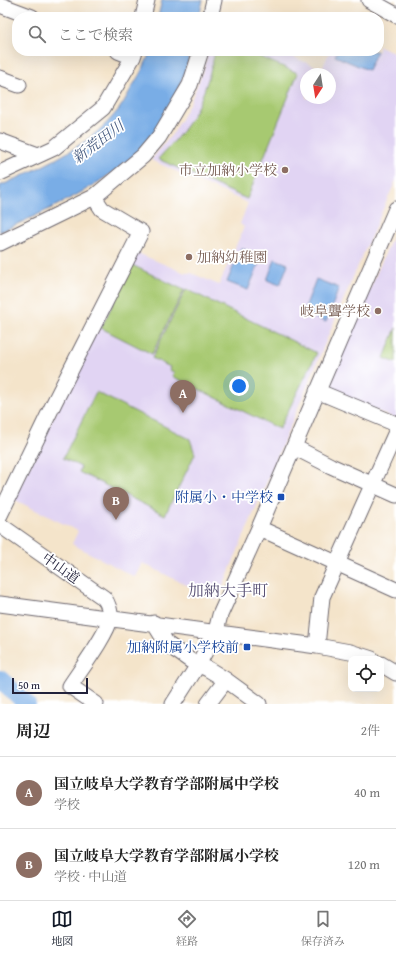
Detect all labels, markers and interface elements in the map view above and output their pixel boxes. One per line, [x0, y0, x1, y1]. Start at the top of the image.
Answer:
search box [12, 12, 384, 56]
icon: search [26, 23, 48, 45]
text: ここで検索 [58, 24, 133, 45]
north arrow [300, 68, 336, 104]
water label: 新荒田川 [67, 114, 130, 168]
place label: 市立加納小学校 [179, 160, 277, 180]
marker: 市立加納小学校 [280, 165, 290, 175]
place label: 加納幼稚園 [197, 247, 267, 267]
marker: 加納幼稚園 [184, 252, 194, 262]
place label: 岐阜聾学校 [300, 301, 370, 321]
marker: 岐阜聾学校 [373, 306, 383, 316]
your location [229, 376, 249, 396]
pin: A [170, 380, 196, 413]
pin: B [103, 487, 129, 520]
place label: 附属小・中学校 [175, 487, 273, 507]
marker: 附属小・中学校 [276, 492, 286, 502]
street label: 中山道 [38, 548, 84, 588]
district label: 加納大手町 [188, 578, 268, 602]
place label: 加納附属小学校前 [127, 637, 239, 657]
marker: 加納附属小学校前 [242, 642, 252, 652]
map controls [348, 656, 384, 692]
button: locate [348, 656, 384, 692]
scale bar [12, 676, 88, 695]
text: 50 m [18, 677, 40, 693]
text: 周辺 [16, 718, 50, 743]
text: 2件 [361, 721, 380, 740]
text: 国立岐阜大学教育学部附属中学校 [54, 773, 279, 794]
text: A [25, 783, 33, 802]
text: 40 m [354, 783, 380, 802]
text: 学校 [54, 795, 80, 814]
text: 国立岐阜大学教育学部附属小学校 [54, 845, 279, 866]
text: B [25, 855, 33, 874]
text: 120 m [348, 855, 380, 874]
text: 学校 · 中山道 [54, 867, 127, 886]
tab: 地図 [51, 908, 73, 949]
tab: 経路 [176, 908, 198, 949]
tab: 保存済み [301, 908, 345, 949]

